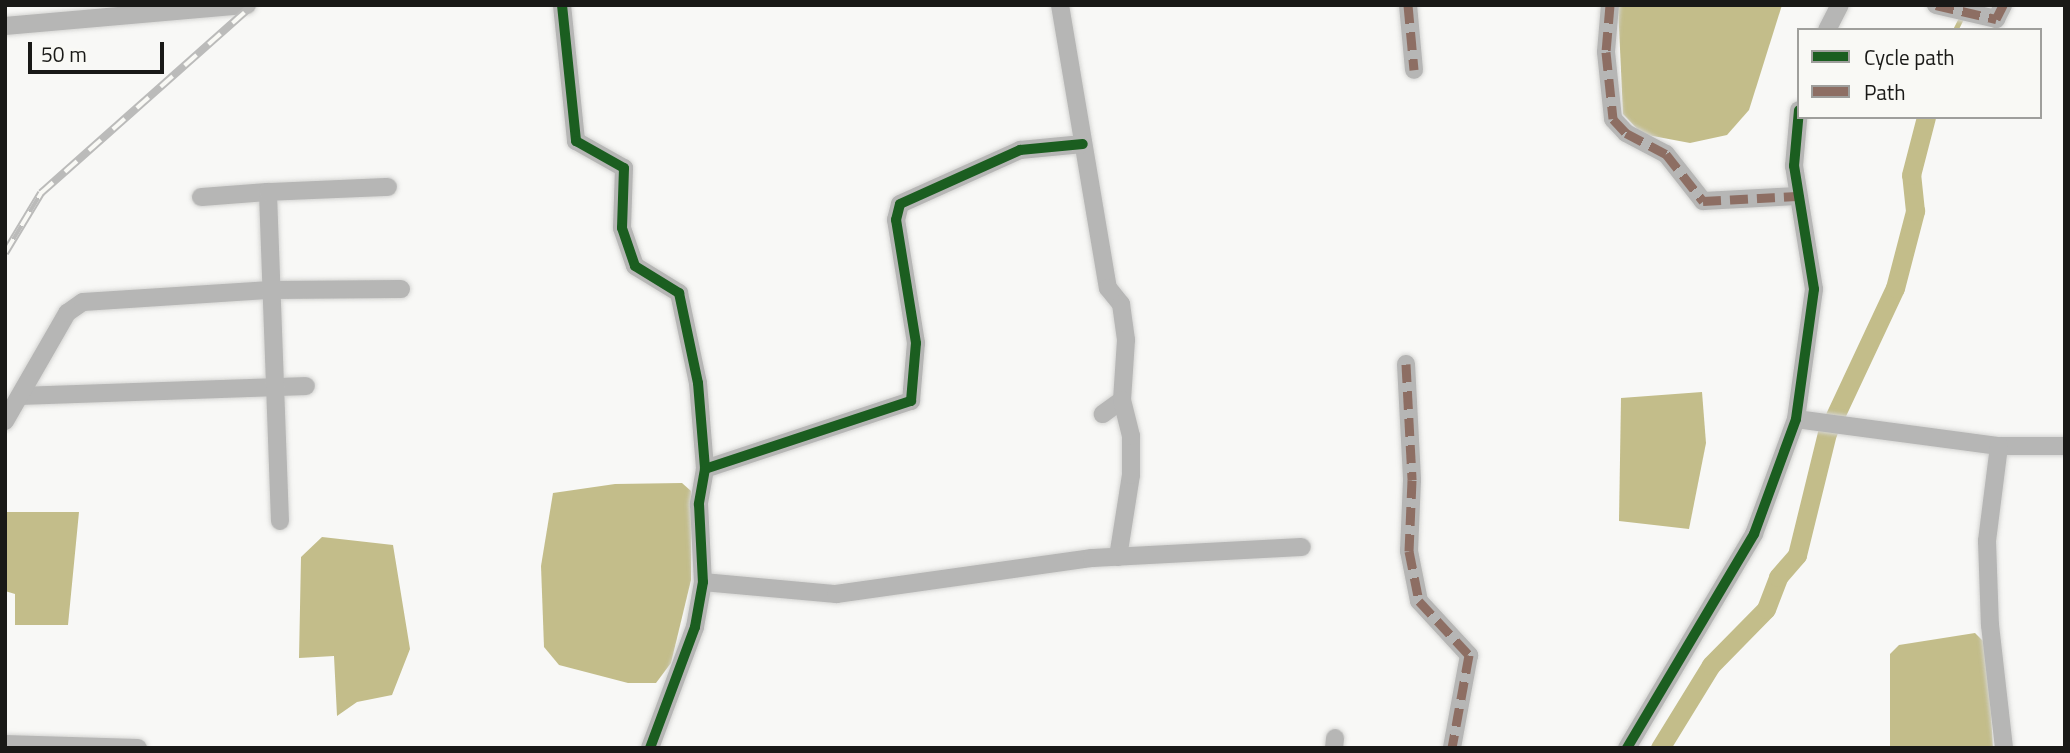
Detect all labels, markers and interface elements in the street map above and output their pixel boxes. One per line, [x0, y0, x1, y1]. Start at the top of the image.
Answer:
scale bar [32, 28, 168, 72]
legend [1797, 28, 2042, 119]
text: 50 m [41, 38, 87, 70]
text: Cycle path [1864, 41, 1955, 73]
text: Path [1864, 76, 1906, 108]

